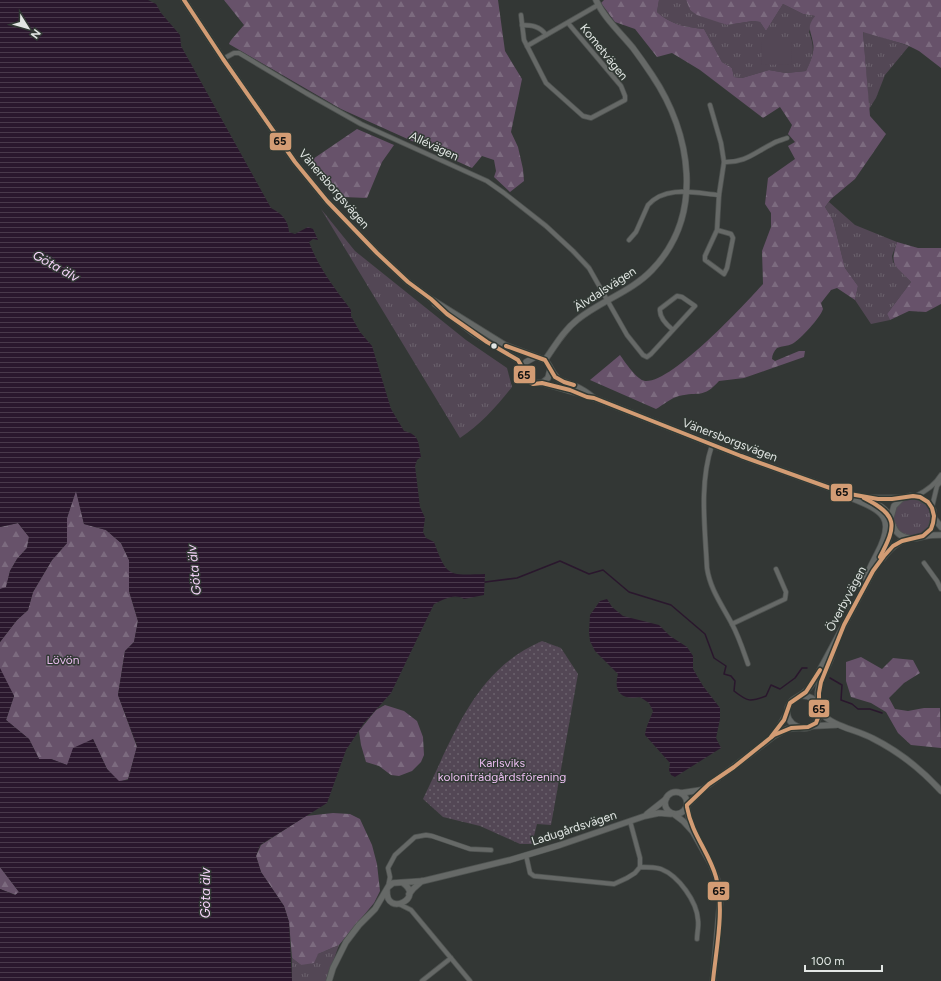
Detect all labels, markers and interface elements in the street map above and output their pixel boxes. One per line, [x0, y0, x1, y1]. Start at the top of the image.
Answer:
north arrow [8, 8, 48, 48]
street label: Kometvägen [577, 21, 631, 83]
text: N [28, 26, 43, 41]
street label: Allévägen [407, 129, 461, 164]
line badge: 65 [269, 132, 292, 151]
text: 65 [274, 135, 286, 148]
street label: Vänersborgsvägen [296, 146, 372, 232]
water label: Göta älv [30, 247, 83, 285]
street label: Älvdalsvägen [571, 264, 639, 314]
unlabelled marker [489, 341, 499, 351]
line badge: 65 [513, 365, 536, 384]
text: 65 [518, 369, 530, 382]
street label: Vänersborgsvägen [681, 415, 780, 465]
line badge: 65 [830, 483, 853, 502]
text: 65 [836, 486, 848, 499]
water label: Göta älv [184, 543, 204, 596]
street label: Överbyvägen [823, 564, 869, 634]
park label: Lövön [47, 653, 80, 667]
line badge: 65 [808, 699, 830, 718]
text: 65 [813, 703, 825, 716]
park label: Karlsviks koloniträdgårdsförening [438, 756, 566, 784]
street label: Ladugårdsvägen [530, 808, 619, 848]
water label: Göta älv [198, 866, 213, 918]
line badge: 65 [707, 881, 730, 901]
text: 65 [713, 885, 725, 898]
scale bar [805, 947, 882, 973]
text: 100 m [811, 954, 845, 968]

